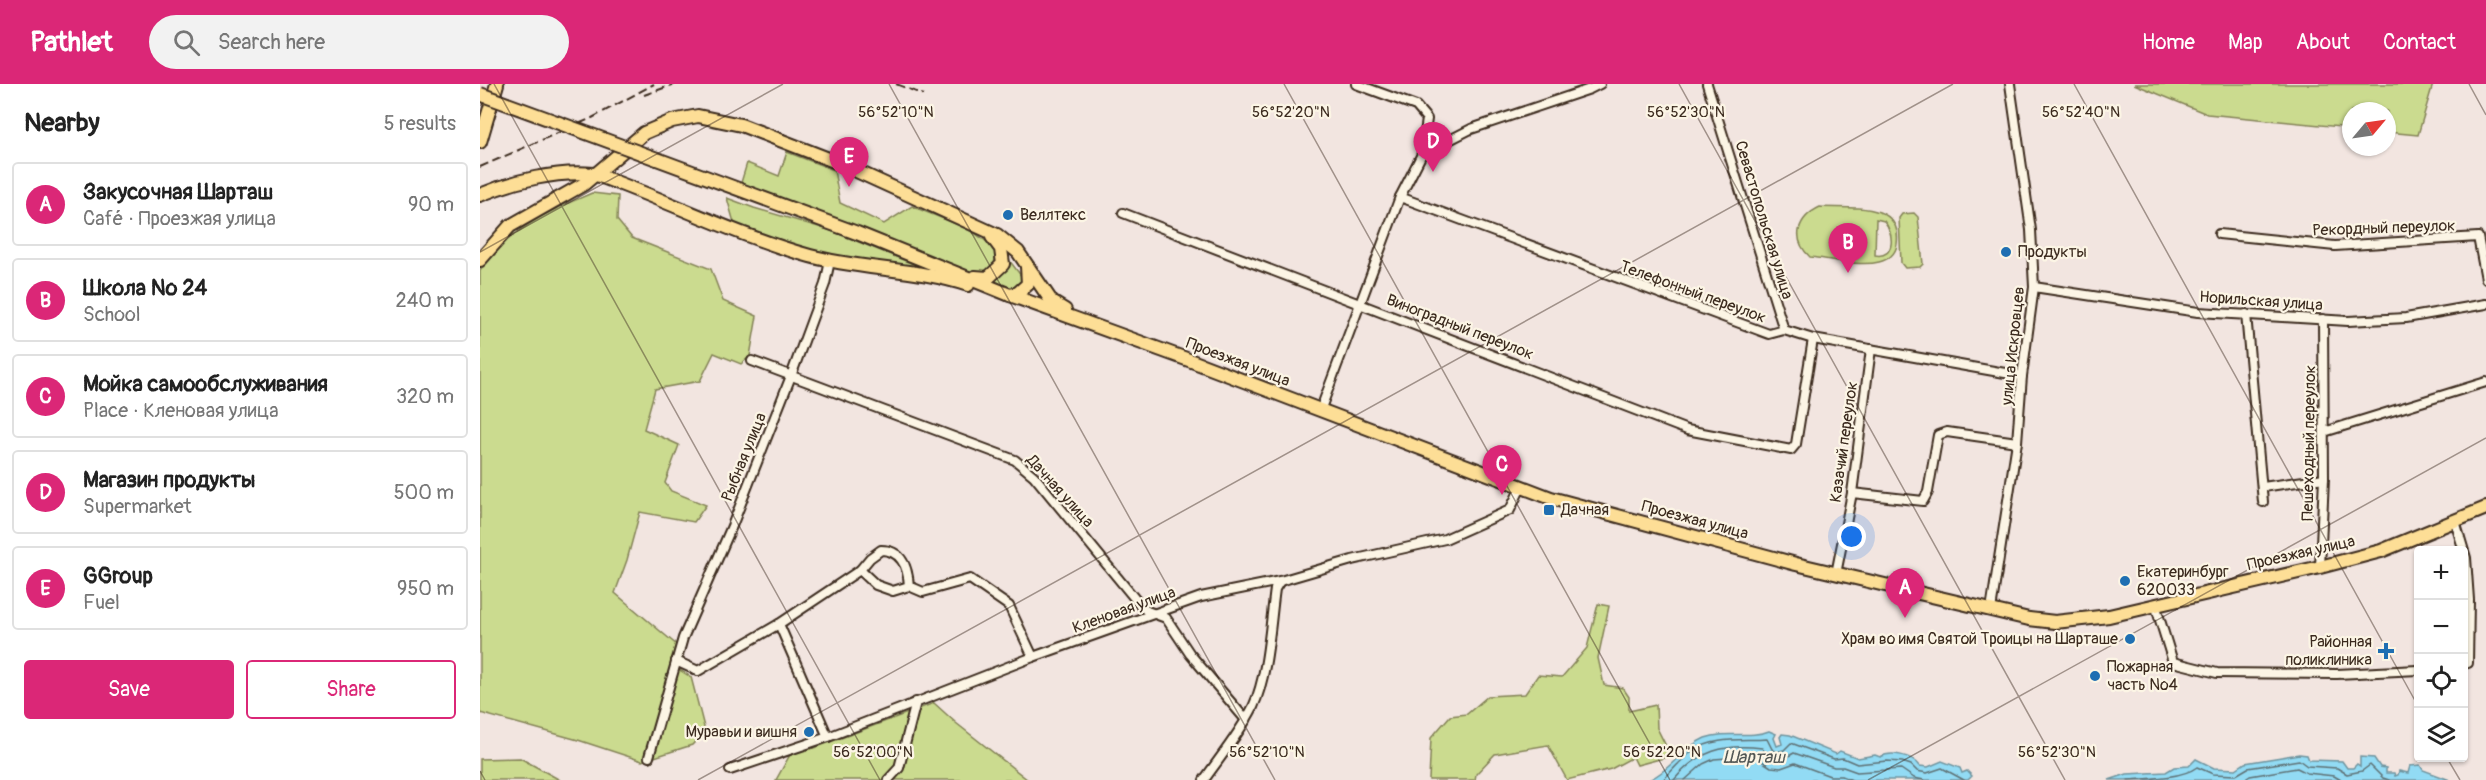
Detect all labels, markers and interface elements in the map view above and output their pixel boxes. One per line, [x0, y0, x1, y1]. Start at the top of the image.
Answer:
search box [149, 15, 569, 69]
text: Pathlet [30, 25, 113, 60]
icon: search [170, 26, 203, 59]
text: Search here [218, 28, 325, 56]
text: Home [2142, 29, 2195, 56]
text: Map [2228, 29, 2263, 56]
text: About [2296, 29, 2350, 56]
text: Contact [2383, 29, 2456, 56]
north arrow [2342, 102, 2396, 156]
text: 56°52'10"N [858, 103, 934, 122]
text: 56°52'20"N [1252, 103, 1330, 122]
text: 56°52'30"N [1647, 103, 1725, 122]
text: 56°52'40"N [2042, 103, 2120, 122]
text: Nearby [24, 107, 100, 139]
text: 5 results [384, 111, 456, 136]
pin: D [1414, 122, 1452, 172]
pin: E [830, 138, 868, 187]
street label: Севастопольская улица [1730, 138, 1798, 302]
text: Закусочная Шарташ [83, 178, 273, 206]
text: A [39, 192, 52, 217]
text: 90 m [408, 192, 454, 217]
place label: Веллтекс [1020, 205, 1086, 225]
text: Café · Проезжая улица [83, 206, 276, 231]
marker: Веллтекс [1001, 208, 1015, 222]
street label: Рекордный переулок [2312, 216, 2456, 240]
pin: B [1828, 224, 1868, 273]
place label: Продукты [2018, 242, 2087, 262]
marker: Продукты [1999, 245, 2013, 259]
street label: Телефонный переулок [1617, 256, 1769, 328]
text: Школа № 24 [83, 274, 207, 302]
street label: улица Искровцев [1997, 286, 2029, 407]
street label: Норильская улица [2199, 287, 2323, 315]
text: B [40, 288, 51, 313]
text: 240 m [395, 288, 454, 313]
street label: Виноградный переулок [1384, 290, 1536, 364]
text: School [83, 302, 140, 327]
street label: Проезжая улица [1183, 333, 1293, 391]
street label: Пешеходный переулок [2298, 365, 2320, 521]
text: Мойка самообслуживания [83, 370, 328, 398]
street label: Казачий переулок [1826, 380, 1862, 504]
text: C [39, 384, 52, 409]
text: 320 m [396, 384, 454, 409]
text: Place · Кленовая улица [83, 398, 279, 423]
street label: Рыбная улица [717, 410, 771, 504]
pin: C [1482, 446, 1522, 495]
street label: Дачная улица [1021, 450, 1098, 532]
text: Магазин продукты [83, 466, 255, 494]
text: D [39, 480, 52, 505]
text: 500 m [394, 480, 454, 505]
text: Supermarket [83, 494, 192, 519]
street label: Проезжая улица [1639, 496, 1751, 544]
place label: Дачная [1560, 500, 1609, 520]
marker: Дачная [1542, 503, 1556, 517]
your location [1837, 522, 1866, 551]
street label: Проезжая улица [2245, 531, 2357, 575]
map controls [2414, 546, 2468, 762]
button: + [2414, 546, 2468, 600]
text: GGroup [83, 562, 153, 590]
place label: Екатеринбург 620033 [2137, 562, 2229, 600]
pin: A [1886, 568, 1924, 618]
marker: Екатеринбург 620033 [2118, 574, 2132, 588]
text: E [40, 576, 51, 601]
text: 950 m [397, 576, 454, 601]
street label: Кленовая улица [1070, 582, 1178, 638]
text: Fuel [83, 590, 120, 615]
button: − [2414, 600, 2468, 654]
place label: Храм во имя Святой Троицы на Шарташе [1841, 629, 2118, 649]
marker: Храм во имя Святой Троицы на Шарташе [2123, 632, 2137, 646]
place label: Районная поликлиника [2285, 632, 2372, 670]
marker: Районная поликлиника [2377, 642, 2395, 660]
button: locate [2414, 654, 2468, 708]
place label: Пожарная часть №4 [2107, 657, 2178, 695]
button: Save [24, 660, 234, 719]
button: Share [246, 660, 456, 719]
marker: Пожарная часть №4 [2088, 669, 2102, 683]
button: layers [2414, 708, 2468, 762]
place label: Муравьи и вишня [685, 722, 797, 742]
marker: Муравьи и вишня [802, 725, 816, 739]
text: 56°52'00"N [833, 743, 913, 762]
text: 56°52'10"N [1229, 743, 1305, 762]
text: 56°52'20"N [1623, 743, 1701, 762]
text: 56°52'30"N [2018, 743, 2096, 762]
water label: Шарташ [1723, 746, 1786, 769]

